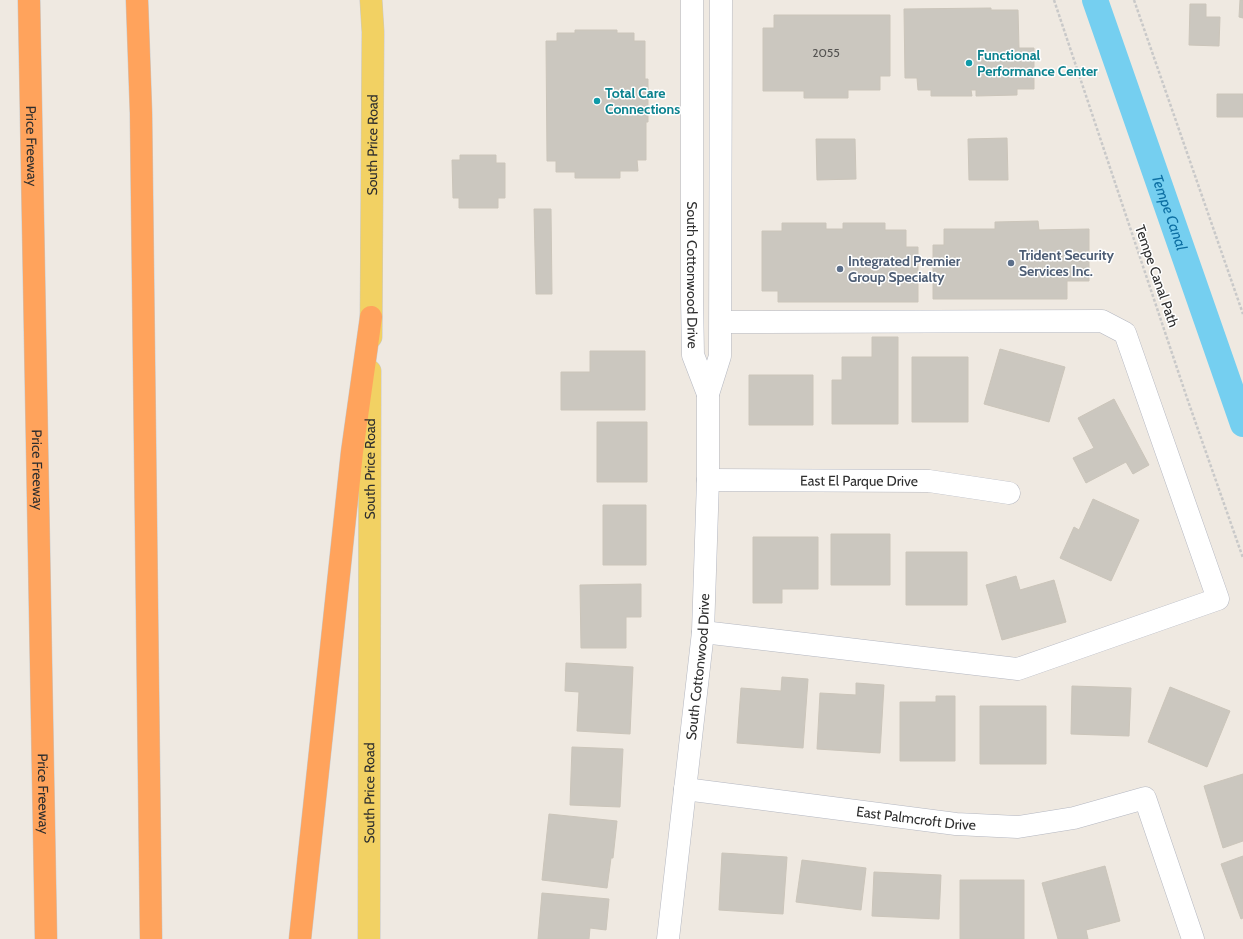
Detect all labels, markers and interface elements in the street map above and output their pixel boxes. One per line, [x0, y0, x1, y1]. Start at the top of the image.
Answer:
house number: 2055 [812, 45, 840, 60]
place label: Functional Performance Center [977, 46, 1098, 80]
marker: Functional Performance Center [964, 58, 974, 68]
place label: Total Care Connections [605, 84, 680, 118]
street label: South Price Road [363, 94, 382, 196]
marker: Total Care Connections [592, 96, 602, 106]
street label: Price Freeway [22, 105, 41, 187]
water label: Tempe Canal [1148, 172, 1191, 253]
street label: South Cottonwood Drive [683, 201, 702, 349]
street label: Tempe Canal Path [1131, 222, 1183, 330]
place label: Trident Security Services Inc. [1019, 246, 1115, 280]
place label: Integrated Premier Group Specialty [848, 252, 961, 286]
marker: Trident Security Services Inc. [1006, 258, 1016, 268]
marker: Integrated Premier Group Specialty [835, 264, 845, 274]
street label: South Price Road [361, 418, 379, 520]
street label: Price Freeway [28, 429, 47, 511]
street label: East El Parque Drive [800, 471, 918, 490]
street label: South Cottonwood Drive [682, 593, 713, 741]
street label: South Price Road [360, 742, 378, 844]
street label: Price Freeway [34, 753, 53, 834]
street label: East Palmcroft Drive [855, 802, 976, 834]

